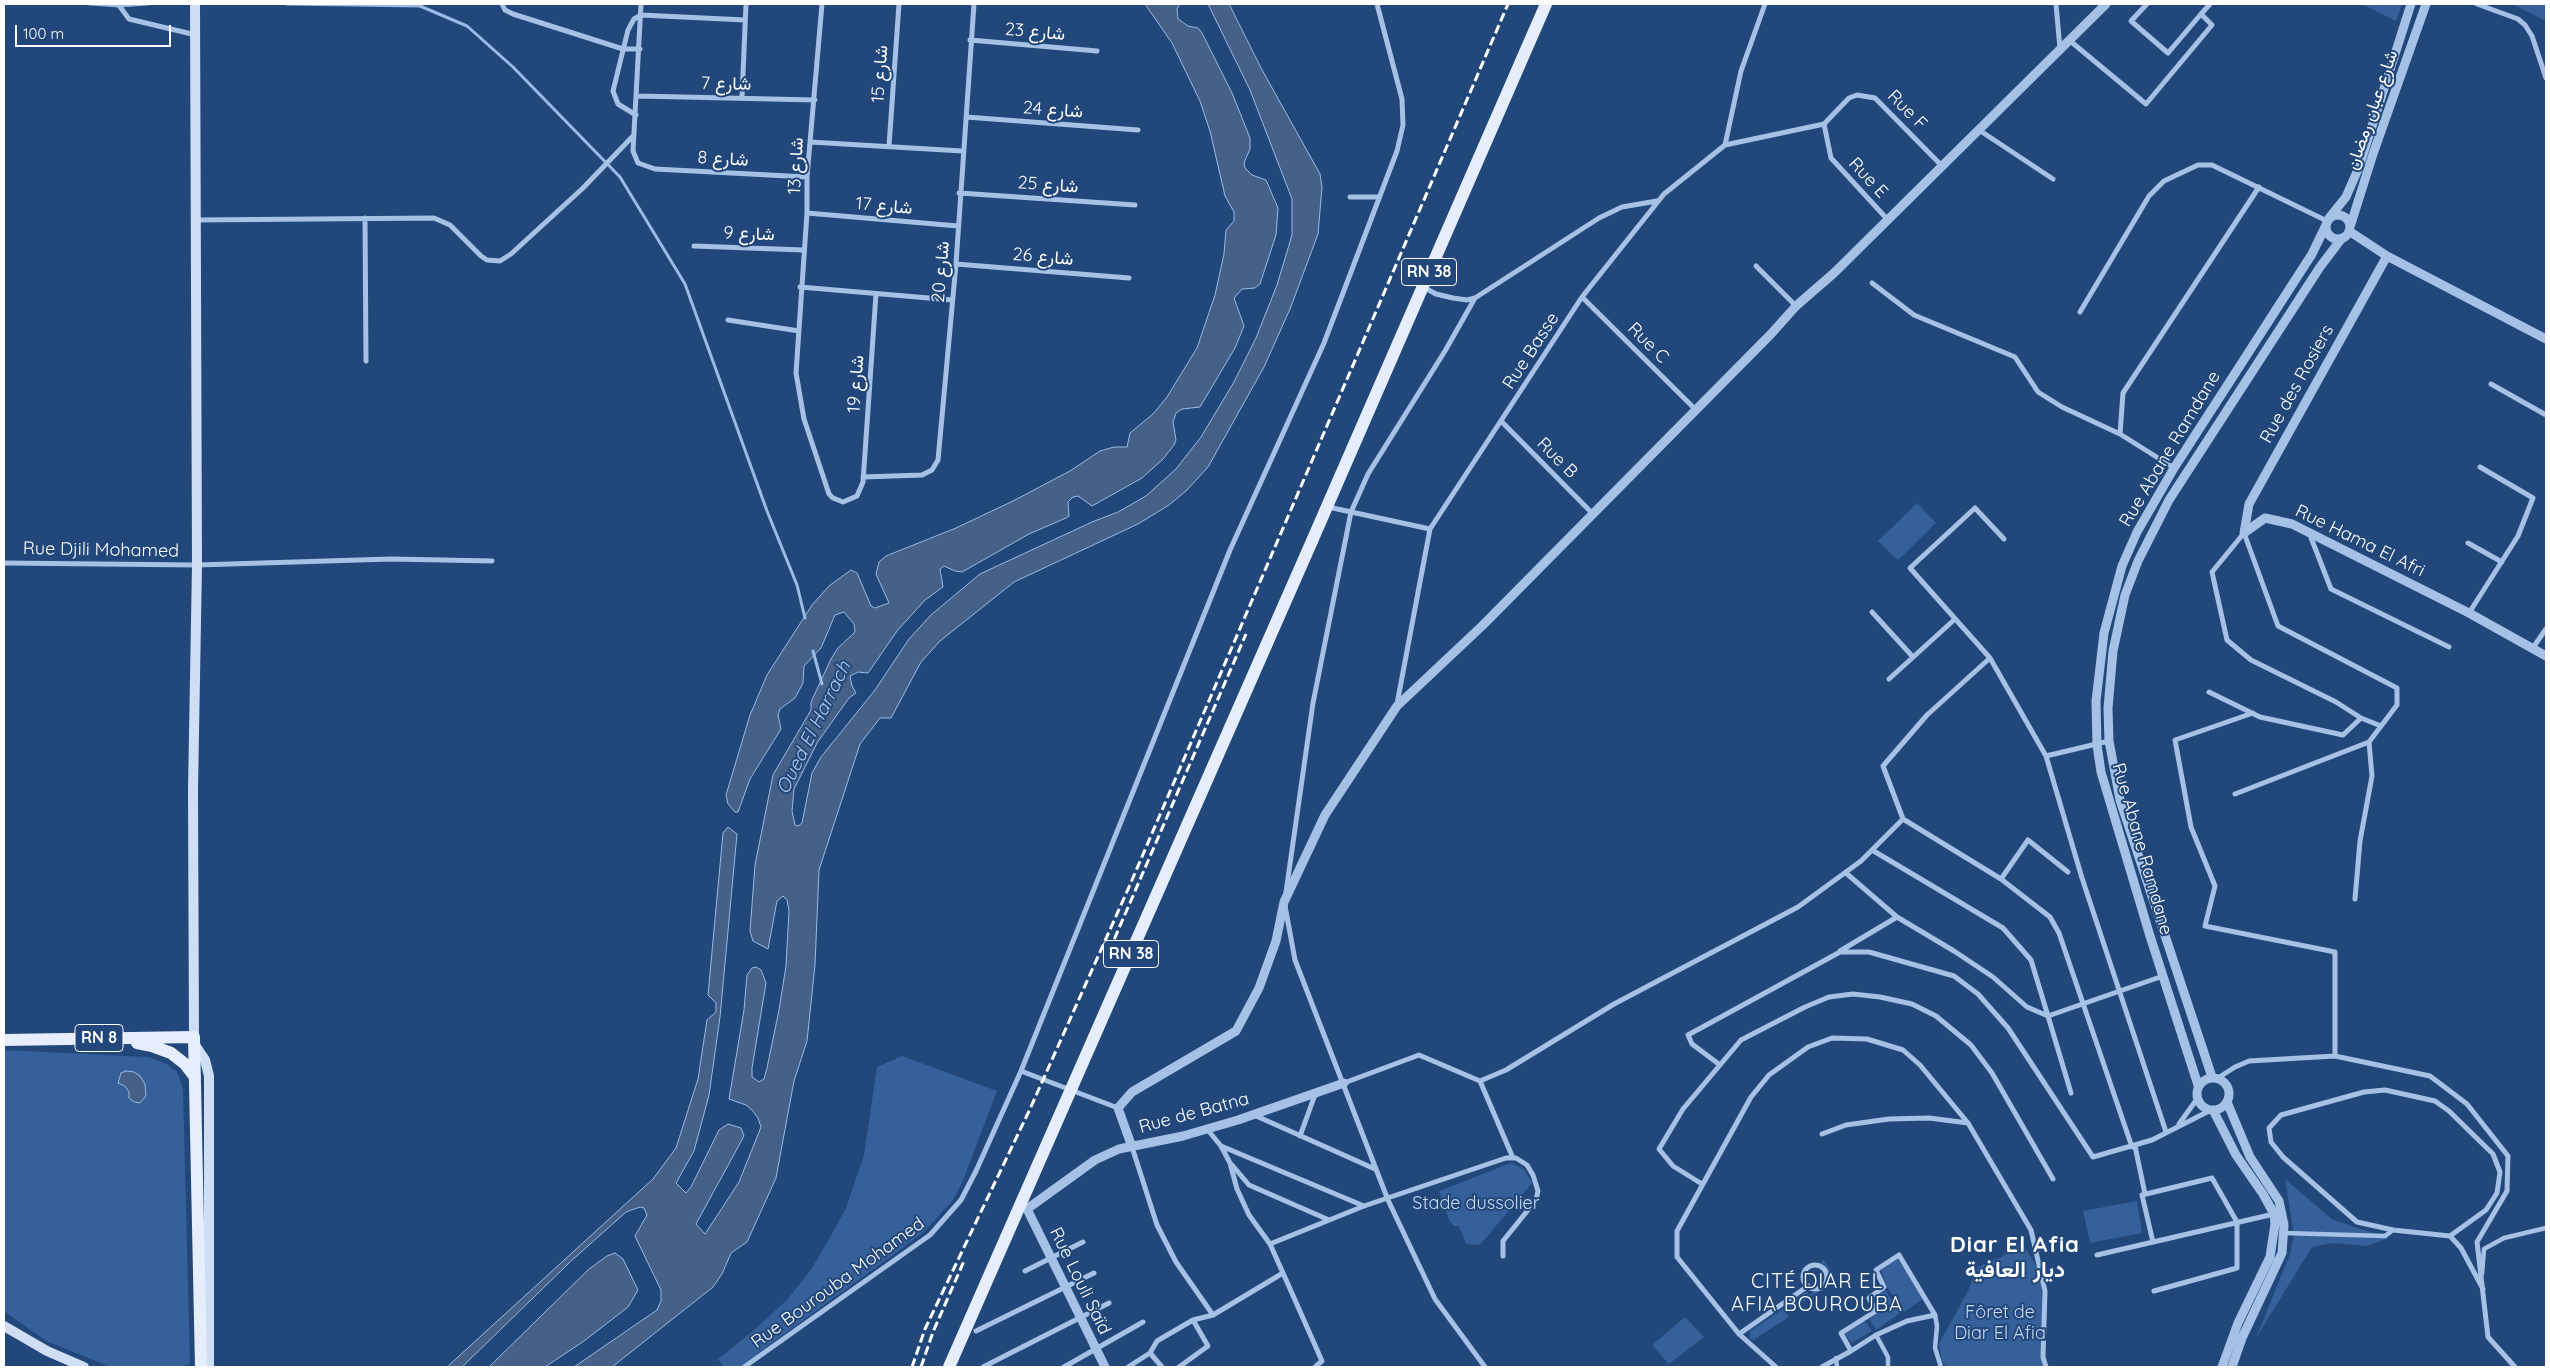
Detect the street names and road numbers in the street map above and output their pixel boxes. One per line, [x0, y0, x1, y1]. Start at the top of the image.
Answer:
street label: شارع 23 [1004, 19, 1066, 45]
street label: شارع 15 [867, 45, 893, 103]
street label: شارع عبان رمضان [2341, 47, 2403, 173]
street label: شارع 7 [701, 73, 751, 95]
street label: Rue F [1883, 86, 1931, 134]
street label: شارع 24 [1022, 97, 1084, 123]
street label: شارع 13 [784, 137, 808, 195]
street label: شارع 8 [697, 147, 749, 171]
street label: Rue E [1844, 153, 1892, 203]
street label: شارع 25 [1017, 172, 1079, 198]
street label: شارع 17 [855, 193, 913, 219]
street label: شارع 9 [723, 222, 775, 246]
street label: شارع 20 [928, 240, 954, 304]
street label: شارع 26 [1012, 244, 1074, 270]
road number: RN 38 [1402, 258, 1456, 286]
street label: Rue Basse [1498, 309, 1564, 393]
street label: Rue C [1623, 318, 1673, 368]
street label: Rue des Rosiers [2255, 321, 2339, 447]
street label: شارع 19 [843, 354, 869, 414]
street label: Rue Abane Ramdane [2115, 367, 2225, 531]
street label: Rue B [1532, 433, 1582, 483]
street label: Rue Hama El Afri [2292, 500, 2428, 582]
street label: Rue Djili Mohamed [23, 538, 179, 562]
street label: Rue Abane Ramdane [2107, 760, 2177, 938]
road number: RN 38 [1104, 941, 1158, 968]
road number: RN 8 [75, 1024, 123, 1052]
street label: Rue de Batna [1137, 1088, 1251, 1138]
street label: Rue Bourouba Mohamed [747, 1213, 929, 1353]
street label: Rue Louli Saïd [1045, 1224, 1115, 1338]

